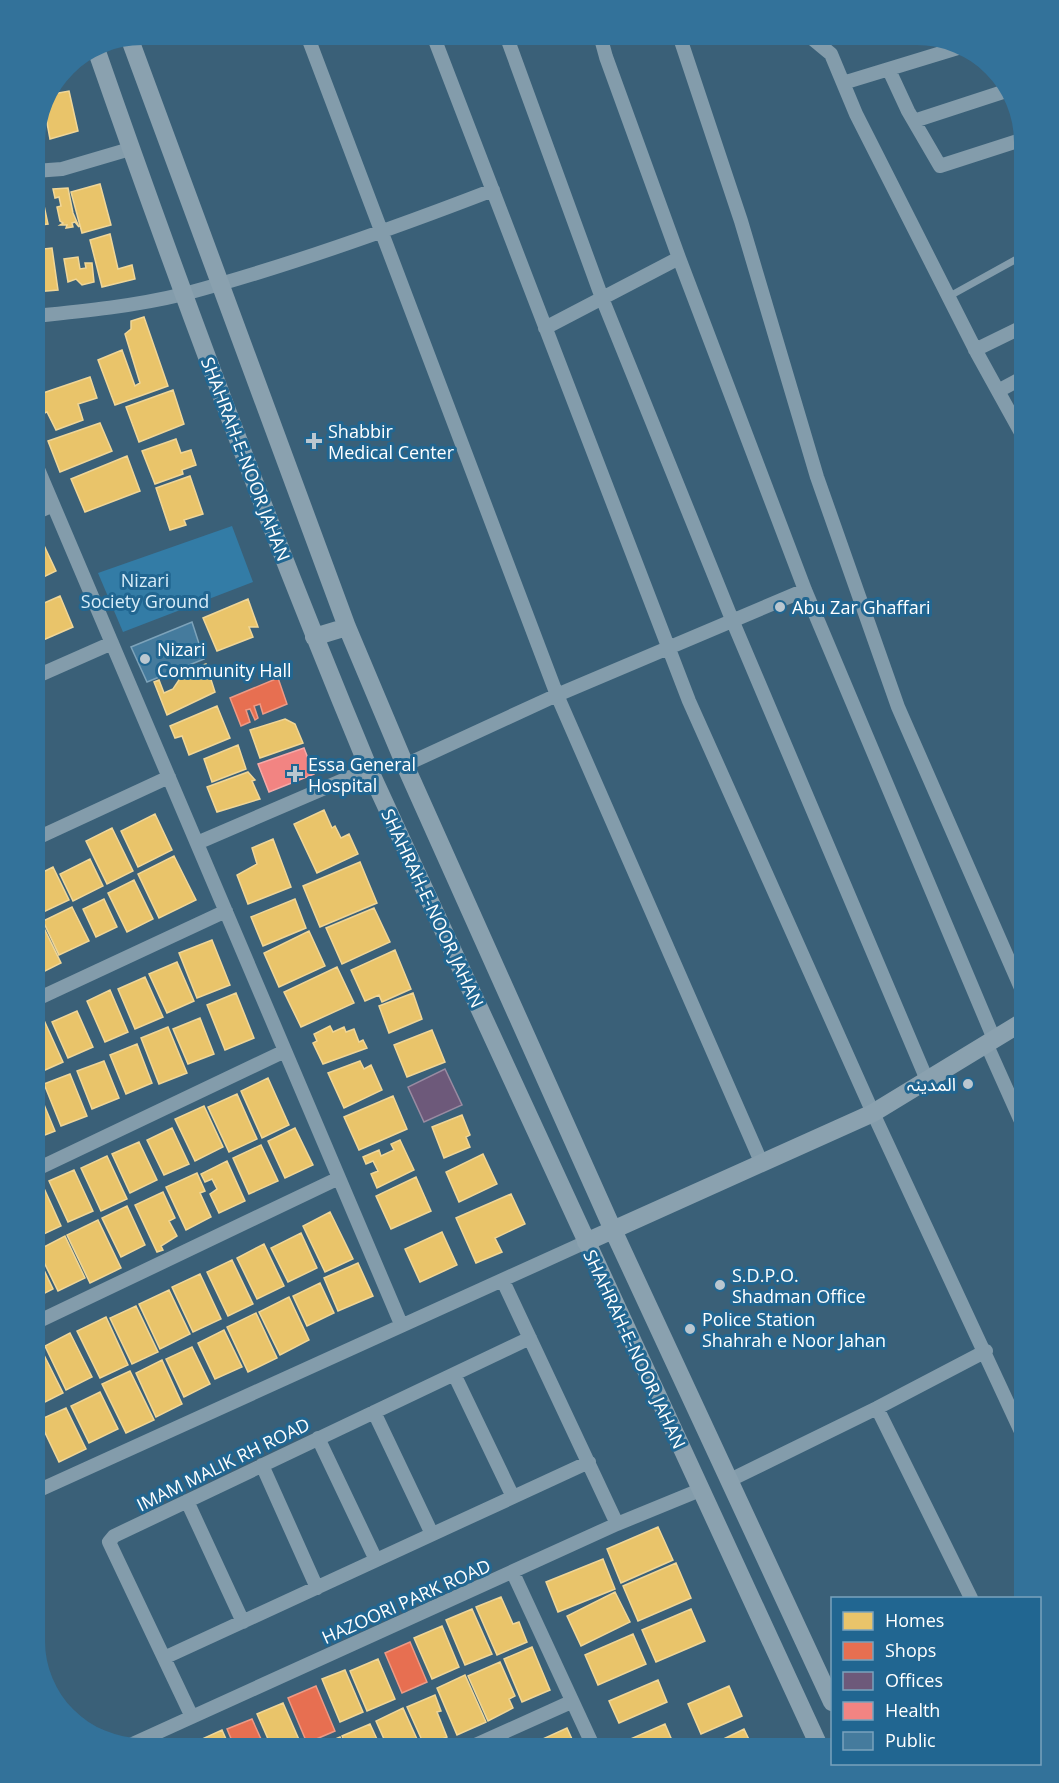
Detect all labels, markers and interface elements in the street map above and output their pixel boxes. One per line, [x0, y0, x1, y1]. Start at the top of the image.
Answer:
street label: SHAHRAH-E-NOOR JAHAN [196, 353, 296, 565]
place label: Shabbir Medical Center [328, 419, 455, 464]
marker: Shabbir Medical Center [305, 432, 323, 450]
park label: Nizari Society Ground [81, 568, 209, 613]
place label: Abu Zar Ghaffari [792, 595, 931, 619]
marker: Abu Zar Ghaffari [773, 600, 787, 614]
place label: Nizari Community Hall [157, 637, 292, 682]
marker: Nizari Community Hall [138, 652, 152, 666]
place label: Essa General Hospital [308, 752, 416, 797]
marker: Essa General Hospital [286, 765, 304, 783]
street label: SHAHRAH-E-NOOR JAHAN [376, 805, 490, 1011]
place label: المدینہ [907, 1072, 956, 1096]
marker: المدینہ [961, 1077, 975, 1091]
street label: SHAHRAH-E-NOOR JAHAN [578, 1246, 692, 1452]
place label: S.D.P.O. Shadman Office [732, 1263, 866, 1308]
marker: S.D.P.O. Shadman Office [713, 1278, 727, 1292]
place label: Police Station Shahrah e Noor Jahan [702, 1307, 886, 1352]
marker: Police Station Shahrah e Noor Jahan [683, 1322, 697, 1336]
street label: IMAM MALIK RH ROAD [132, 1412, 314, 1516]
street label: HAZOORI PARK ROAD [318, 1553, 494, 1649]
legend [831, 1597, 1041, 1765]
text: Homes [885, 1608, 944, 1632]
text: Shops [885, 1638, 936, 1662]
text: Offices [885, 1668, 943, 1692]
text: Health [885, 1698, 940, 1722]
text: Public [885, 1728, 936, 1752]

